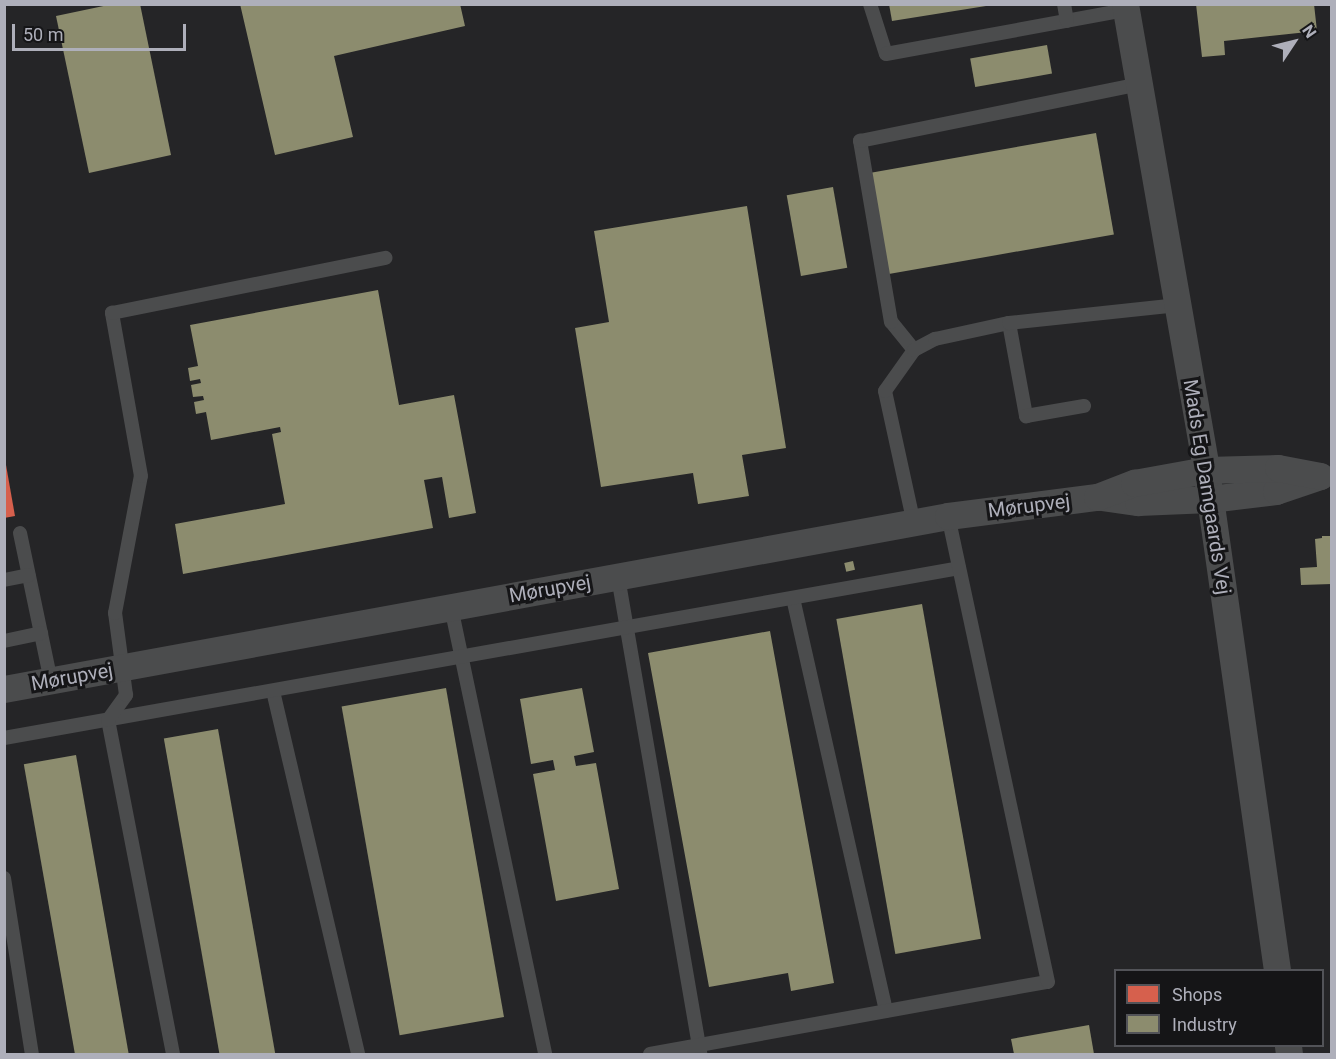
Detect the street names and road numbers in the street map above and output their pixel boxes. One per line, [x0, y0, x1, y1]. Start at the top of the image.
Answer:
street label: Mads Eg Damgaards Vej [1178, 378, 1236, 596]
street label: Mørupvej [987, 489, 1071, 523]
street label: Mørupvej [507, 570, 593, 608]
street label: Mørupvej [29, 658, 115, 696]

